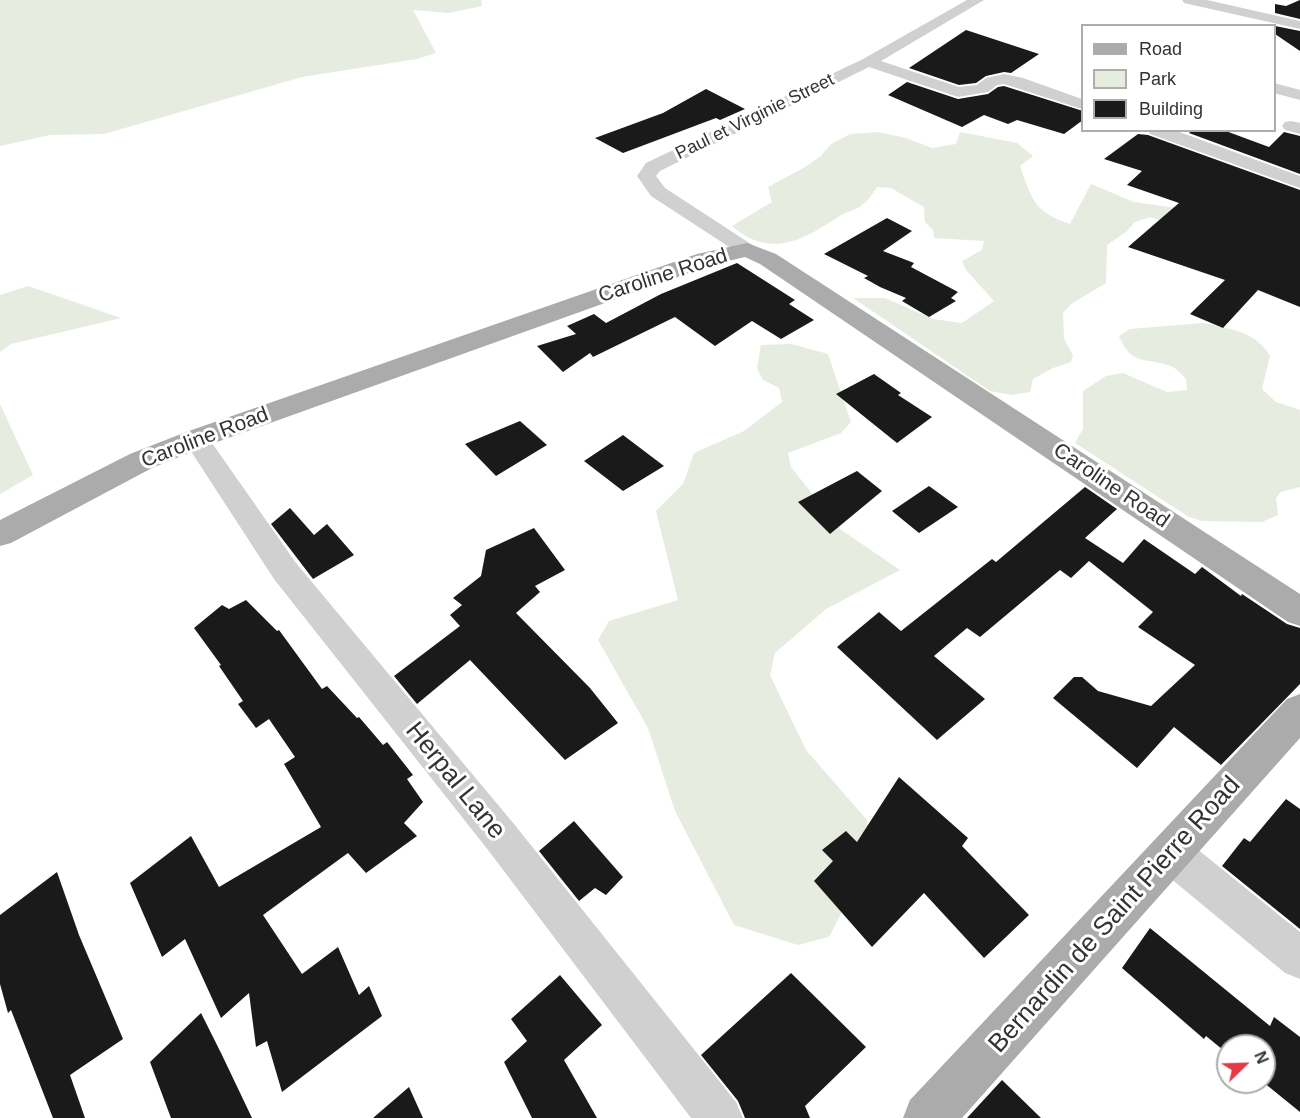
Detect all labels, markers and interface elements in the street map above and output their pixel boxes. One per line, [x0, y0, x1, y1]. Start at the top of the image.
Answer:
legend [1081, 24, 1276, 132]
text: Road [1139, 39, 1182, 59]
street label: Paul et Virginie Street [672, 69, 838, 165]
text: Park [1139, 69, 1176, 89]
text: Building [1139, 99, 1203, 119]
street label: Caroline Road [595, 243, 731, 309]
street label: Caroline Road [138, 402, 272, 474]
street label: Caroline Road [1048, 438, 1174, 534]
street label: Herpal Lane [398, 716, 512, 846]
street label: Bernardin de Saint Pierre Road [983, 770, 1247, 1060]
north arrow [1216, 1034, 1276, 1094]
text: N [1251, 1049, 1271, 1066]

